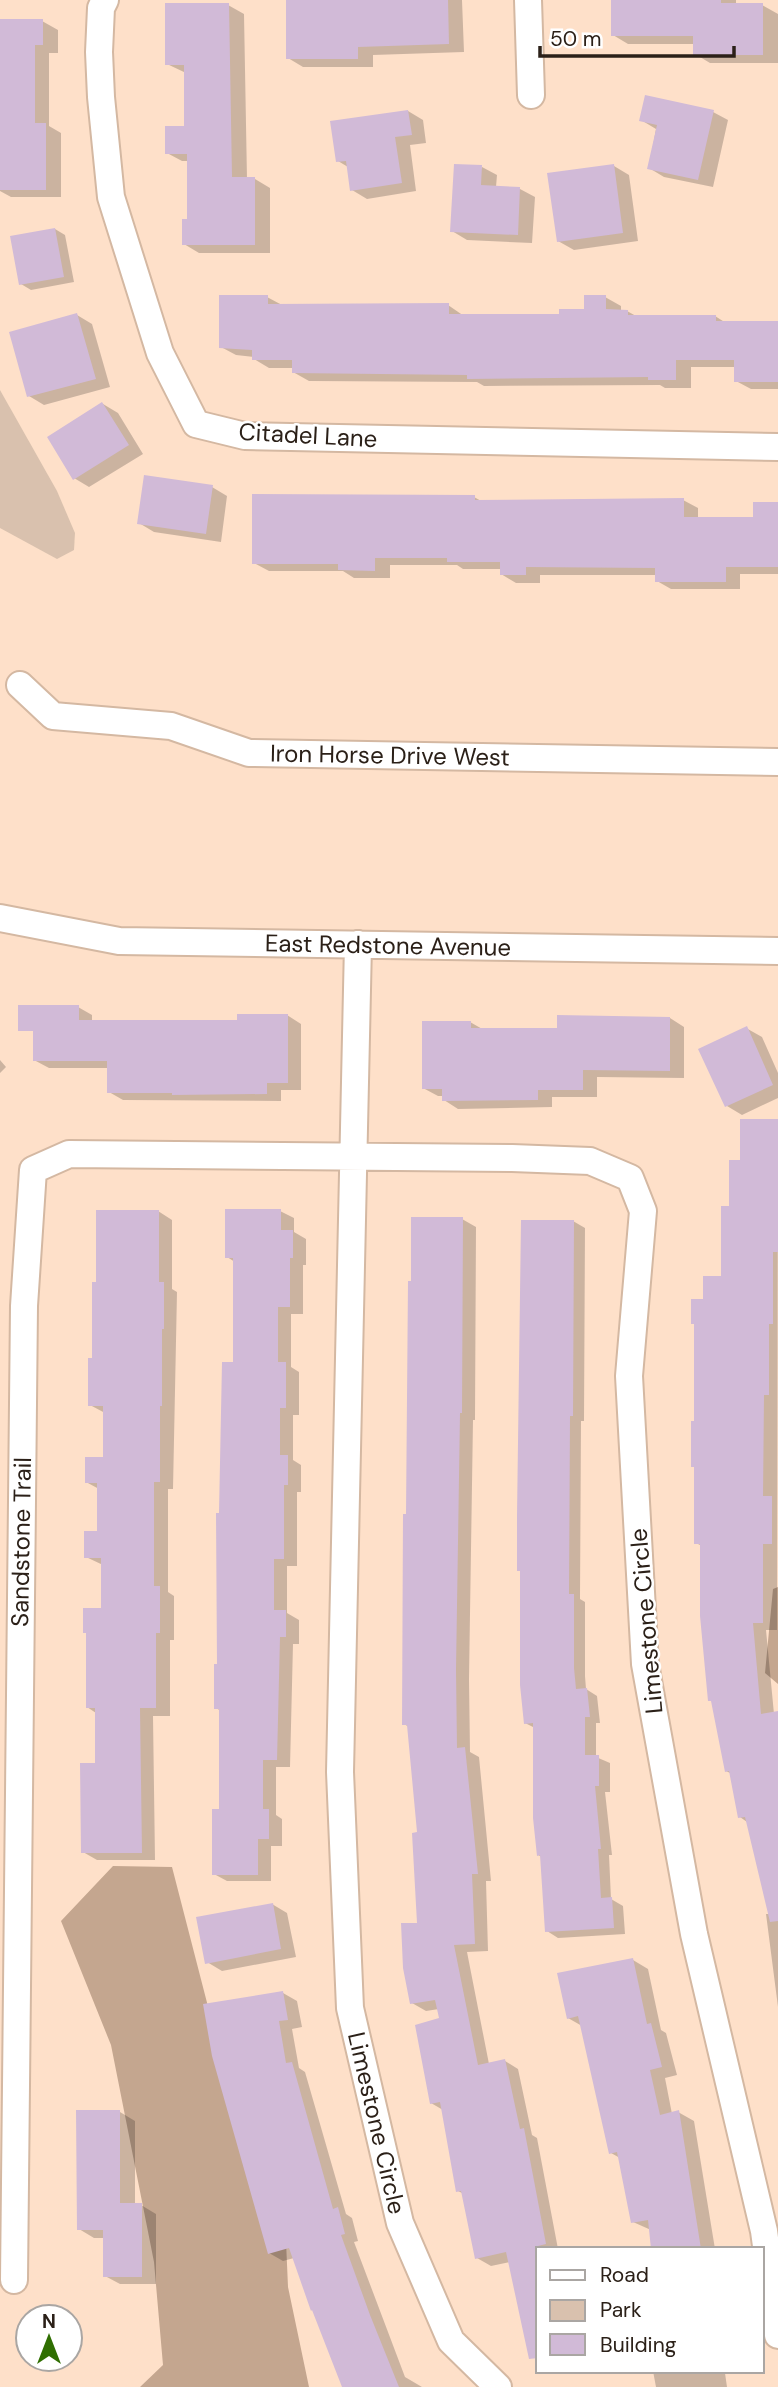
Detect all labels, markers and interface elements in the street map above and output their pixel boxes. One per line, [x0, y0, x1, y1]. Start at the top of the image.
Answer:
scale bar [540, 14, 734, 58]
text: 50 m [550, 25, 601, 53]
street label: Citadel Lane [238, 416, 378, 454]
street label: Iron Horse Drive West [270, 737, 510, 773]
street label: East Redstone Avenue [265, 927, 511, 963]
street label: Sandstone Trail [4, 1457, 38, 1627]
street label: Limestone Circle [622, 1527, 670, 1715]
street label: Limestone Circle [341, 2029, 413, 2217]
legend [536, 2247, 764, 2373]
text: Road [600, 2261, 649, 2289]
text: Park [600, 2296, 642, 2324]
north arrow [14, 2303, 84, 2373]
text: N [42, 2309, 56, 2334]
text: Building [600, 2331, 677, 2359]

